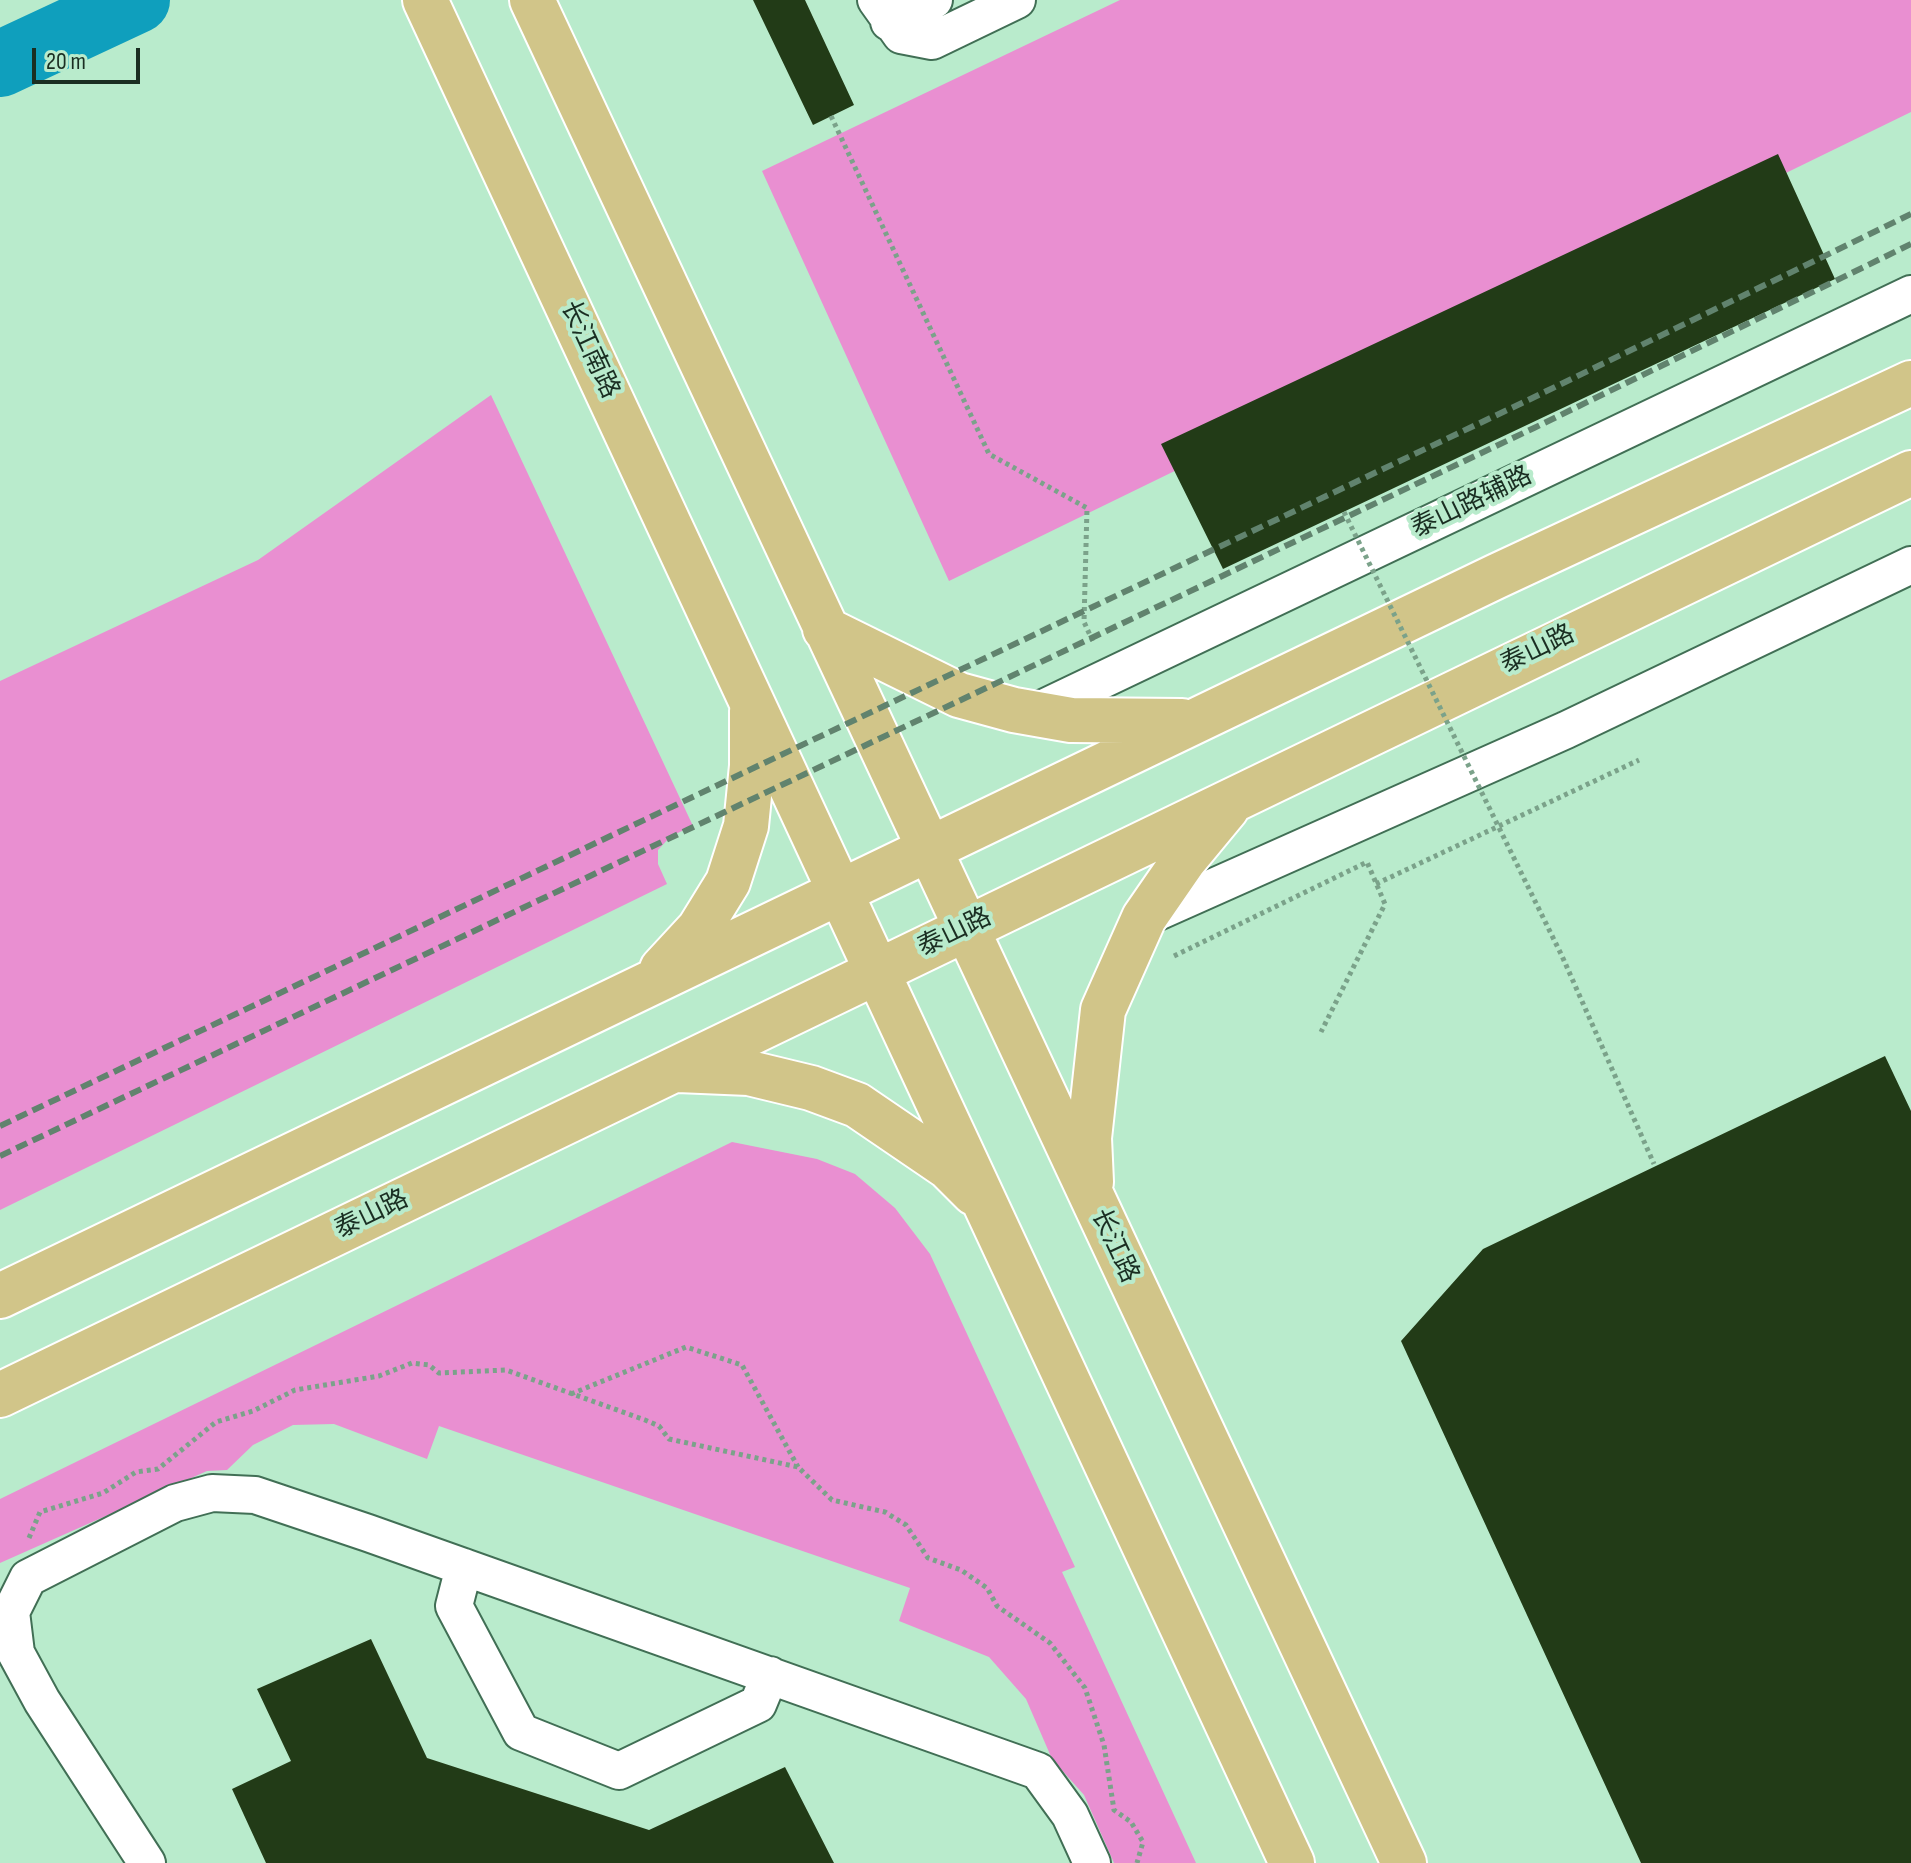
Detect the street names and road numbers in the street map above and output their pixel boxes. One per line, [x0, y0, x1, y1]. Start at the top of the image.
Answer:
street label: 长江南路 [553, 296, 625, 404]
street label: 泰山路辅路 [1407, 460, 1537, 546]
street label: 泰山路 [1496, 619, 1580, 681]
street label: 泰山路 [913, 902, 997, 964]
street label: 泰山路 [330, 1184, 414, 1246]
street label: 长江路 [1083, 1204, 1145, 1288]

